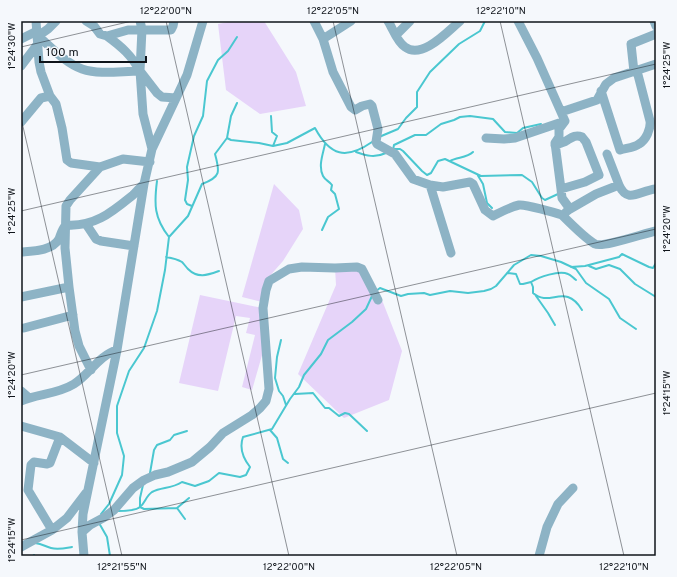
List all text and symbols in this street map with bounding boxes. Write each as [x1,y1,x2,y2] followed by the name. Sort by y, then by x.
[140,5,192,18] text: 12°22'00"N
[307,5,359,18] text: 12°22'05"N
[476,5,526,18] text: 12°22'10"N
[6,23,19,69] text: 1°24'30"W
[40,38,146,64] scale bar
[661,42,674,88] text: 1°24'25"W
[46,45,79,61] text: 100 m
[6,188,19,234] text: 1°24'25"W
[661,205,674,253] text: 1°24'20"W
[6,351,19,399] text: 1°24'20"W
[661,371,674,415] text: 1°24'15"W
[6,518,19,562] text: 1°24'15"W
[97,561,147,574] text: 12°21'55"N
[263,561,315,574] text: 12°22'00"N
[430,561,482,574] text: 12°22'05"N
[599,561,649,574] text: 12°22'10"N

